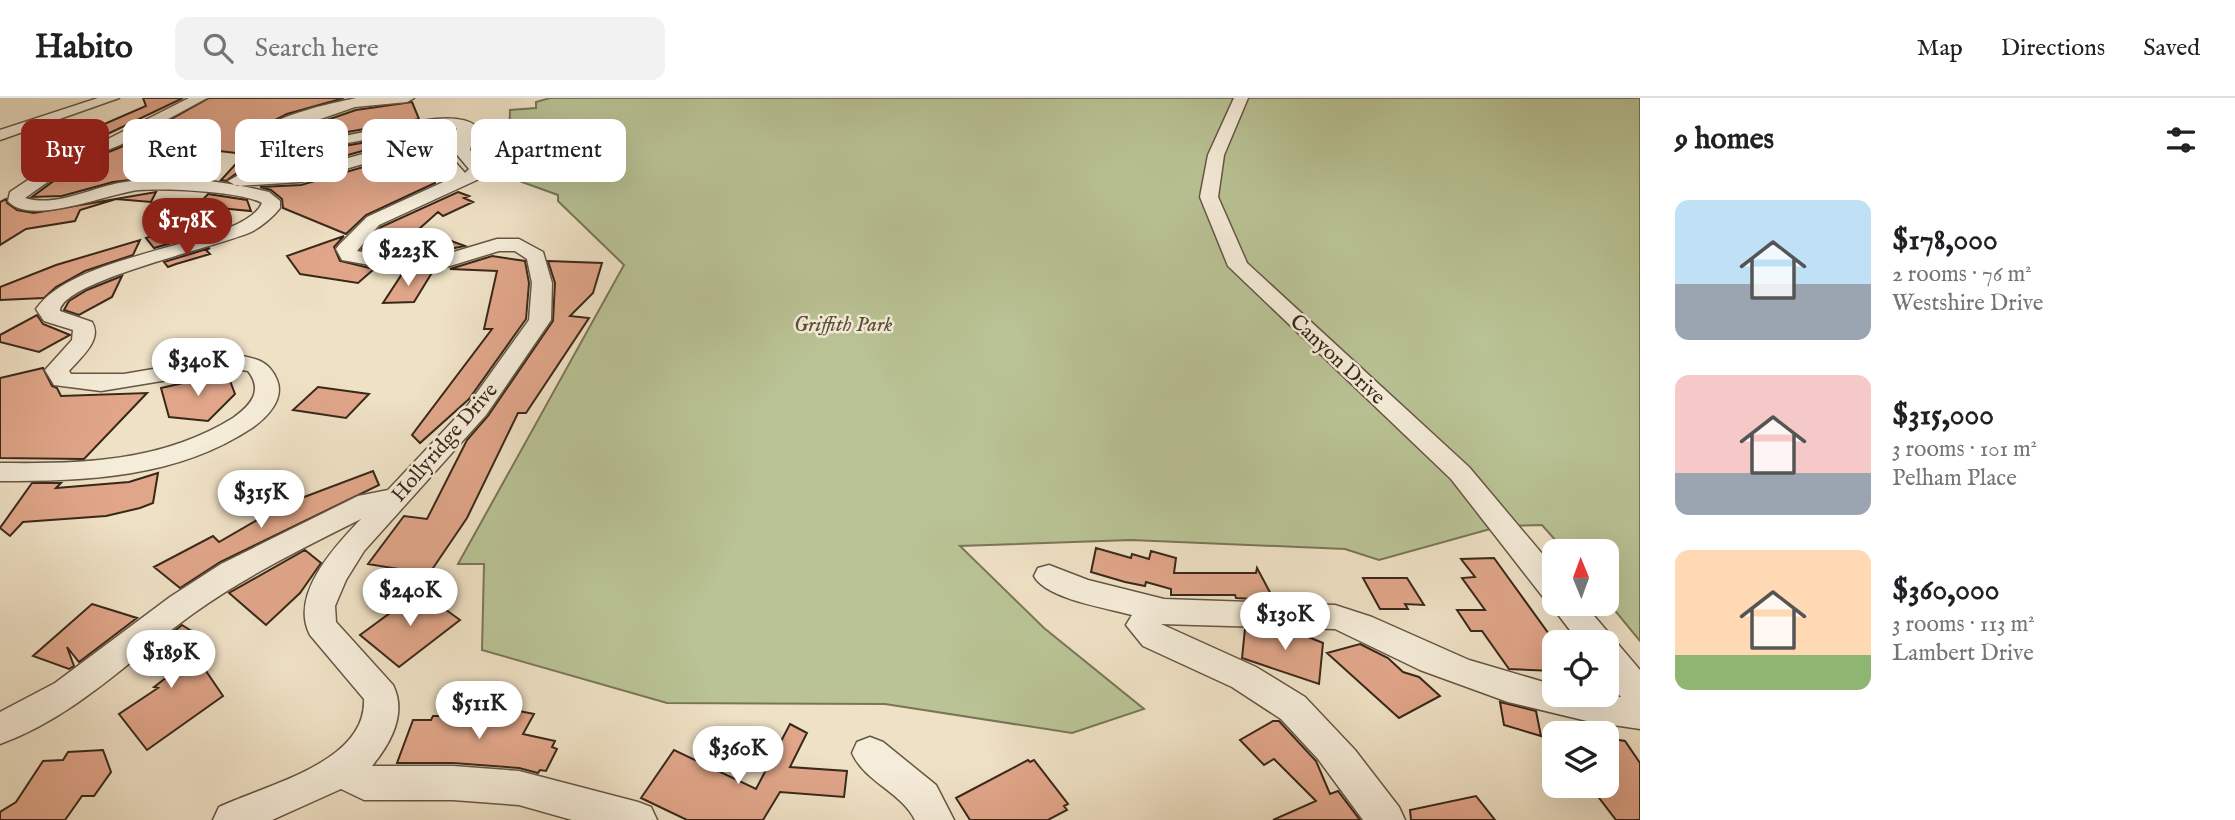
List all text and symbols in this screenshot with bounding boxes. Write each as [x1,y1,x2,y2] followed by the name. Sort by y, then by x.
[175,17,665,80] search box
[35,27,133,69] text: Habito
[199,29,237,67] icon: search
[255,32,379,65] text: Search here
[1917,33,1963,64] text: Map
[2001,33,2105,64] text: Directions
[2143,33,2200,64] text: Saved
[21,119,109,182] chip: Buy
[123,119,221,182] chip: Rent
[235,119,348,182] chip: Filters
[362,119,457,182] chip: New
[471,119,626,182] chip: Apartment
[1675,121,1774,159] text: 9 homes
[2162,121,2200,159] icon: filters
[138,198,236,258] pin: $178K
[158,206,216,235] text: $178K
[1892,222,1998,260] text: $178,000
[359,228,457,288] pin: $223K
[1731,228,1815,312] icon: home
[378,236,438,265] text: $223K
[1892,260,2032,289] text: 2 rooms · 76 m²
[1892,289,2043,318] text: Westshire Drive
[1284,309,1391,411] street label: Canyon Drive
[794,312,893,339] park label: Griffith Park
[149,338,247,398] pin: $340K
[168,346,228,375] text: $340K
[386,377,505,508] street label: Hollyridge Drive
[1892,397,1994,435] text: $315,000
[1731,403,1815,487] icon: home
[1892,435,2037,464] text: 3 rooms · 101 m²
[1892,464,2017,493] text: Pelham Place
[212,470,310,530] pin: $315K
[234,478,288,507] text: $315K
[1542,539,1619,616] north arrow
[1542,539,1619,798] map controls
[361,568,459,628] pin: $240K
[1892,572,1999,610] text: $360,000
[379,576,441,605] text: $240K
[1731,578,1815,662] icon: home
[1236,592,1334,652] pin: $130K
[1256,600,1314,629] text: $130K
[1892,610,2035,639] text: 3 rooms · 113 m²
[122,630,220,690] pin: $189K
[1542,630,1619,707] button: locate
[143,638,200,667] text: $189K
[1892,639,2034,668] text: Lambert Drive
[430,682,528,741] pin: $511K
[452,689,506,718] text: $511K
[1542,721,1619,798] button: layers
[689,726,787,786] pin: $360K
[709,734,767,763] text: $360K

